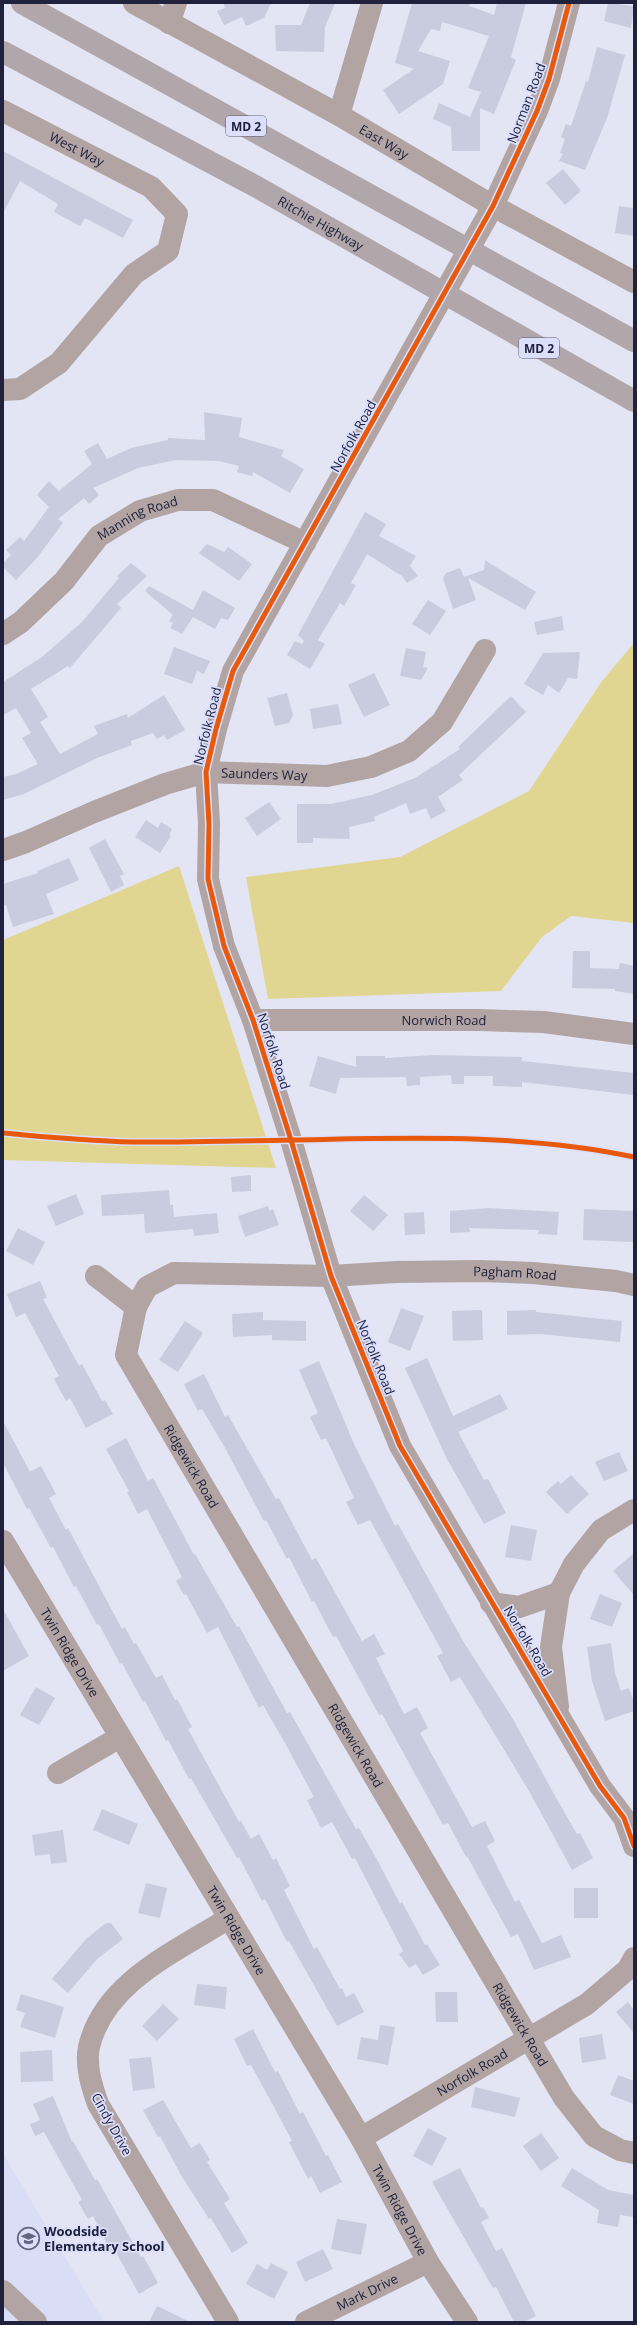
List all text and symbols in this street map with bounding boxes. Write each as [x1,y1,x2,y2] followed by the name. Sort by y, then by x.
[502,60,550,146] street label: Norman Road
[226,116,266,136] road number: MD 2
[356,120,413,164] street label: East Way
[46,127,108,171] street label: West Way
[275,192,367,255] street label: Ritchie Highway
[519,338,559,358] road number: MD 2
[326,397,380,475] street label: Norfolk Road
[94,492,180,544] street label: Manning Road
[189,685,225,767] street label: Norfolk Road
[221,764,308,784] street label: Saunders Way
[253,1010,295,1092] street label: Norfolk Road
[402,1011,487,1029] street label: Norwich Road
[473,1262,558,1284] street label: Pagham Road
[353,1317,399,1397] street label: Norfolk Road
[160,1421,223,1511] street label: Ridgewick Road
[500,1602,556,1680] street label: Norfolk Road
[36,1605,104,1700] street label: Twin Ridge Drive
[324,1700,388,1791] street label: Ridgewick Road
[203,1882,270,1978] street label: Twin Ridge Drive
[489,1979,552,2070] street label: Ridgewick Road
[433,2044,511,2100] street label: Norfolk Road
[87,2089,137,2159] street label: Cindy Drive
[368,2161,432,2259] street label: Twin Ridge Drive
[44,2222,165,2255] place label: Woodside Elementary School
[15,2225,41,2251] school or university icon: Woodside Elementary School
[333,2269,401,2315] street label: Mark Drive

